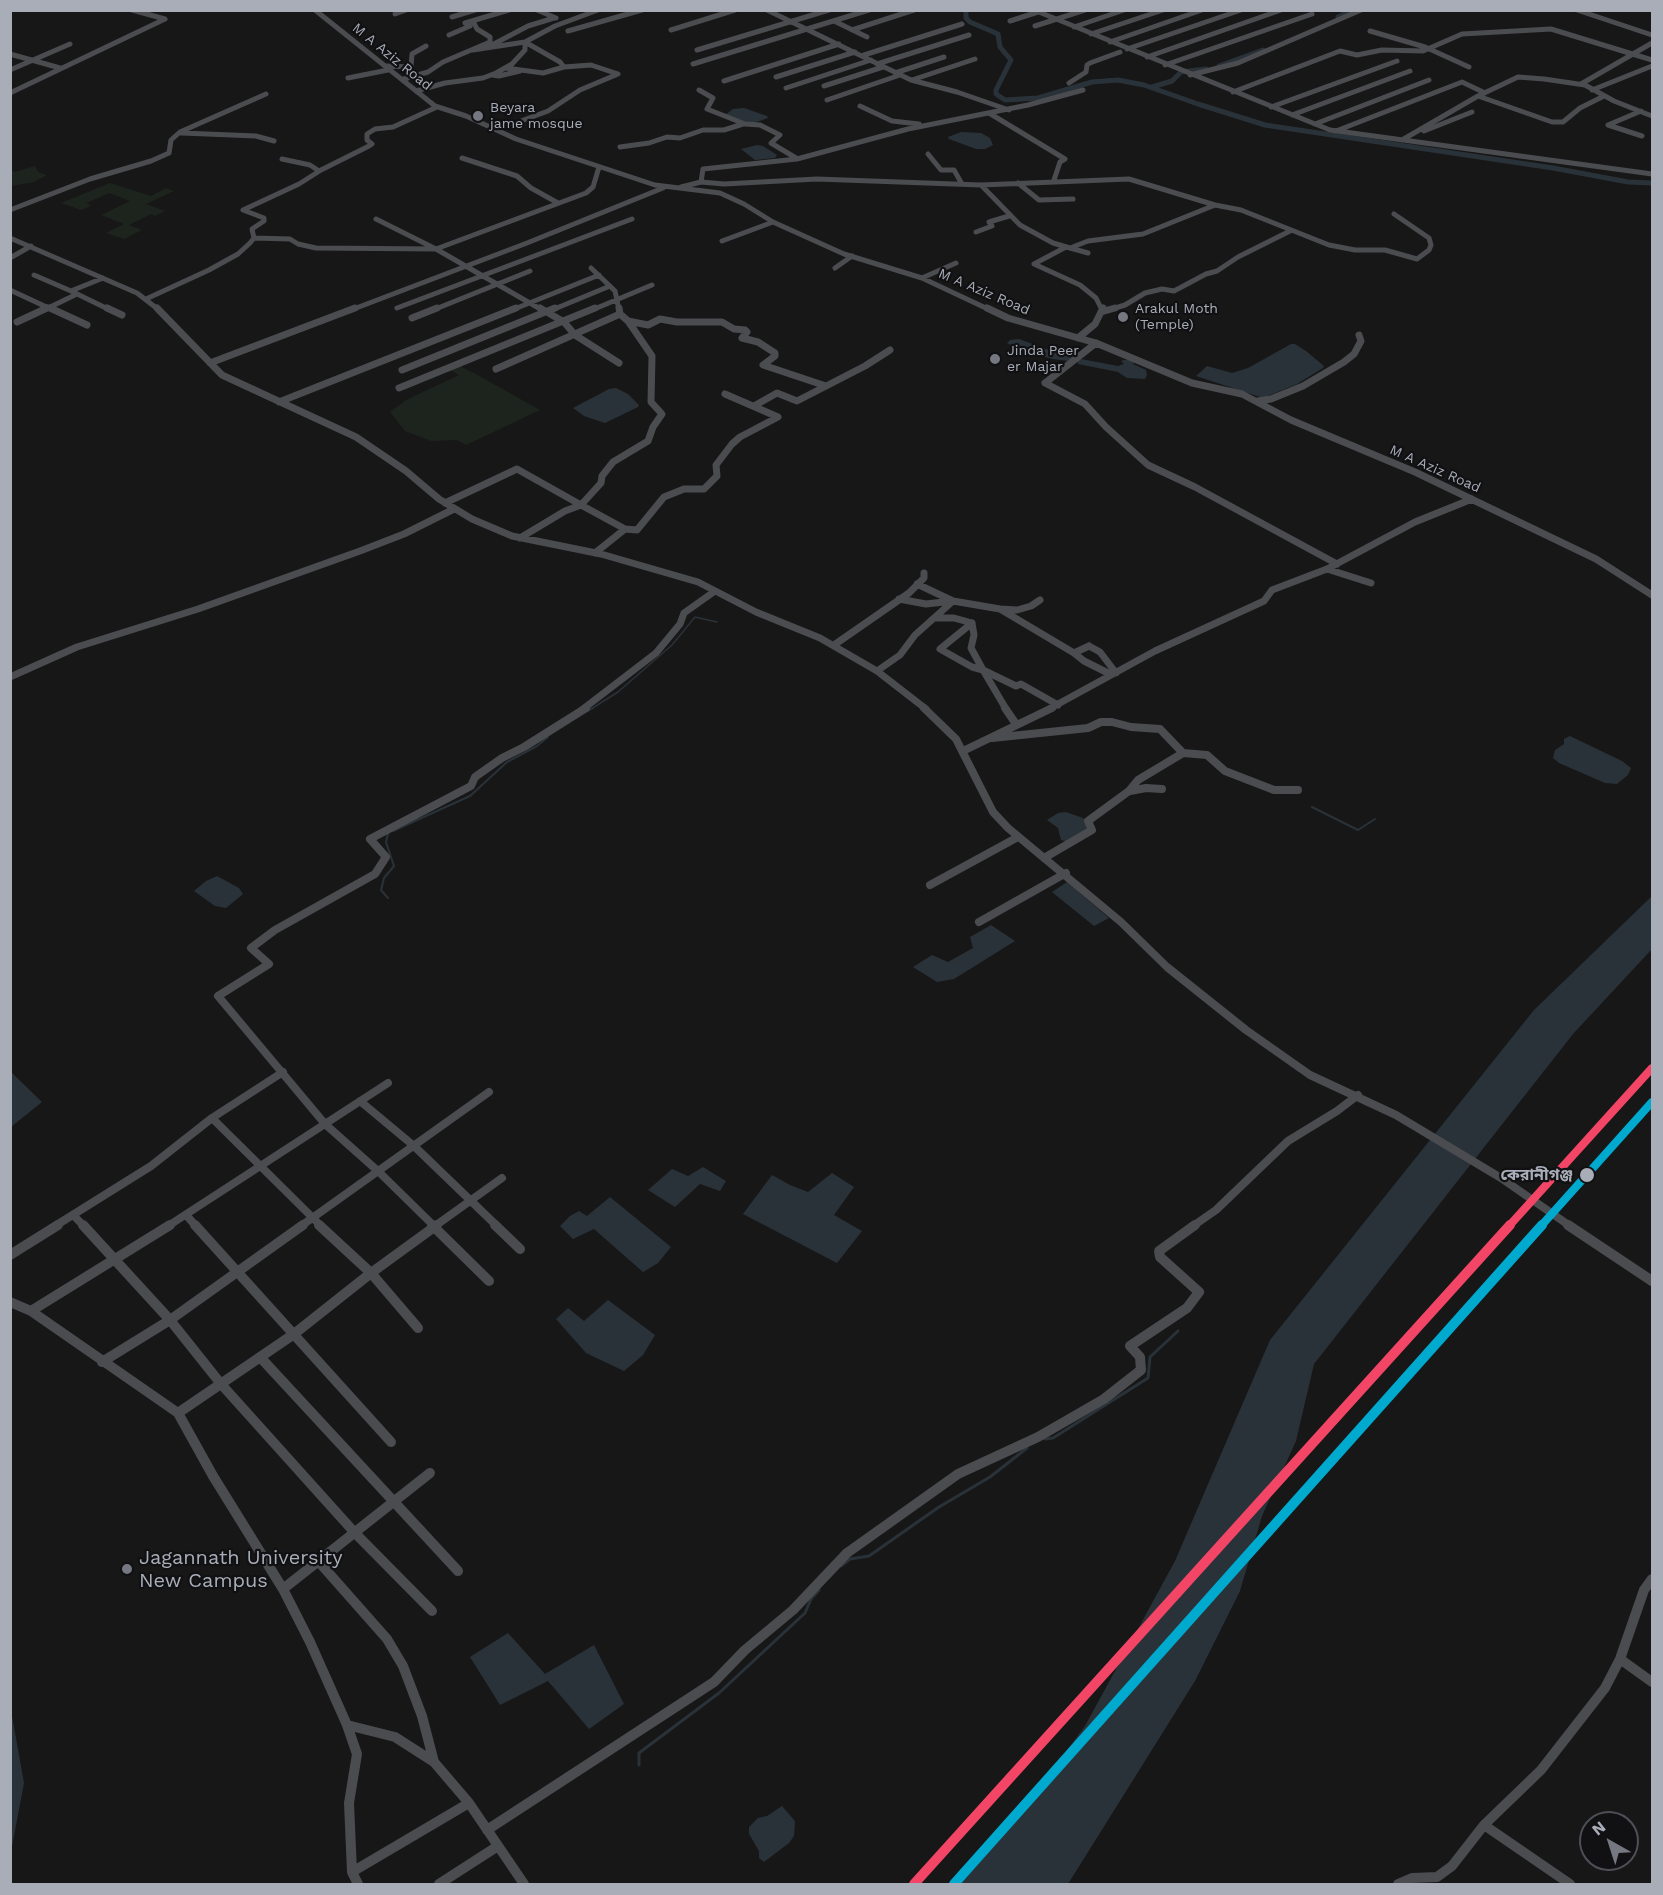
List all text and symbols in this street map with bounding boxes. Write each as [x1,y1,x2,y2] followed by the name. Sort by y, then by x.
[349,20,435,94] street label: M A Aziz Road
[490,100,582,132] place label: Beyara jame mosque
[471,109,485,123] marker: Beyara jame mosque
[936,265,1032,319] street label: M A Aziz Road
[1135,301,1218,334] place label: Arakul Moth (Temple)
[1116,310,1130,324] marker: Arakul Moth (Temple)
[1007,343,1079,376] place label: Jinda Peer er Majar
[988,352,1002,366] marker: Jinda Peer er Majar
[1387,441,1483,497] street label: M A Aziz Road
[1500,1165,1573,1185] place label: কেরানীগঞ্জ
[1578,1166,1596,1184] marker: কেরানীগঞ্জ
[139,1546,342,1593] place label: Jagannath University New Campus
[120,1562,134,1576] marker: Jagannath University New Campus
[1579,1811,1639,1871] north arrow
[1588,1817,1609,1839] text: N

